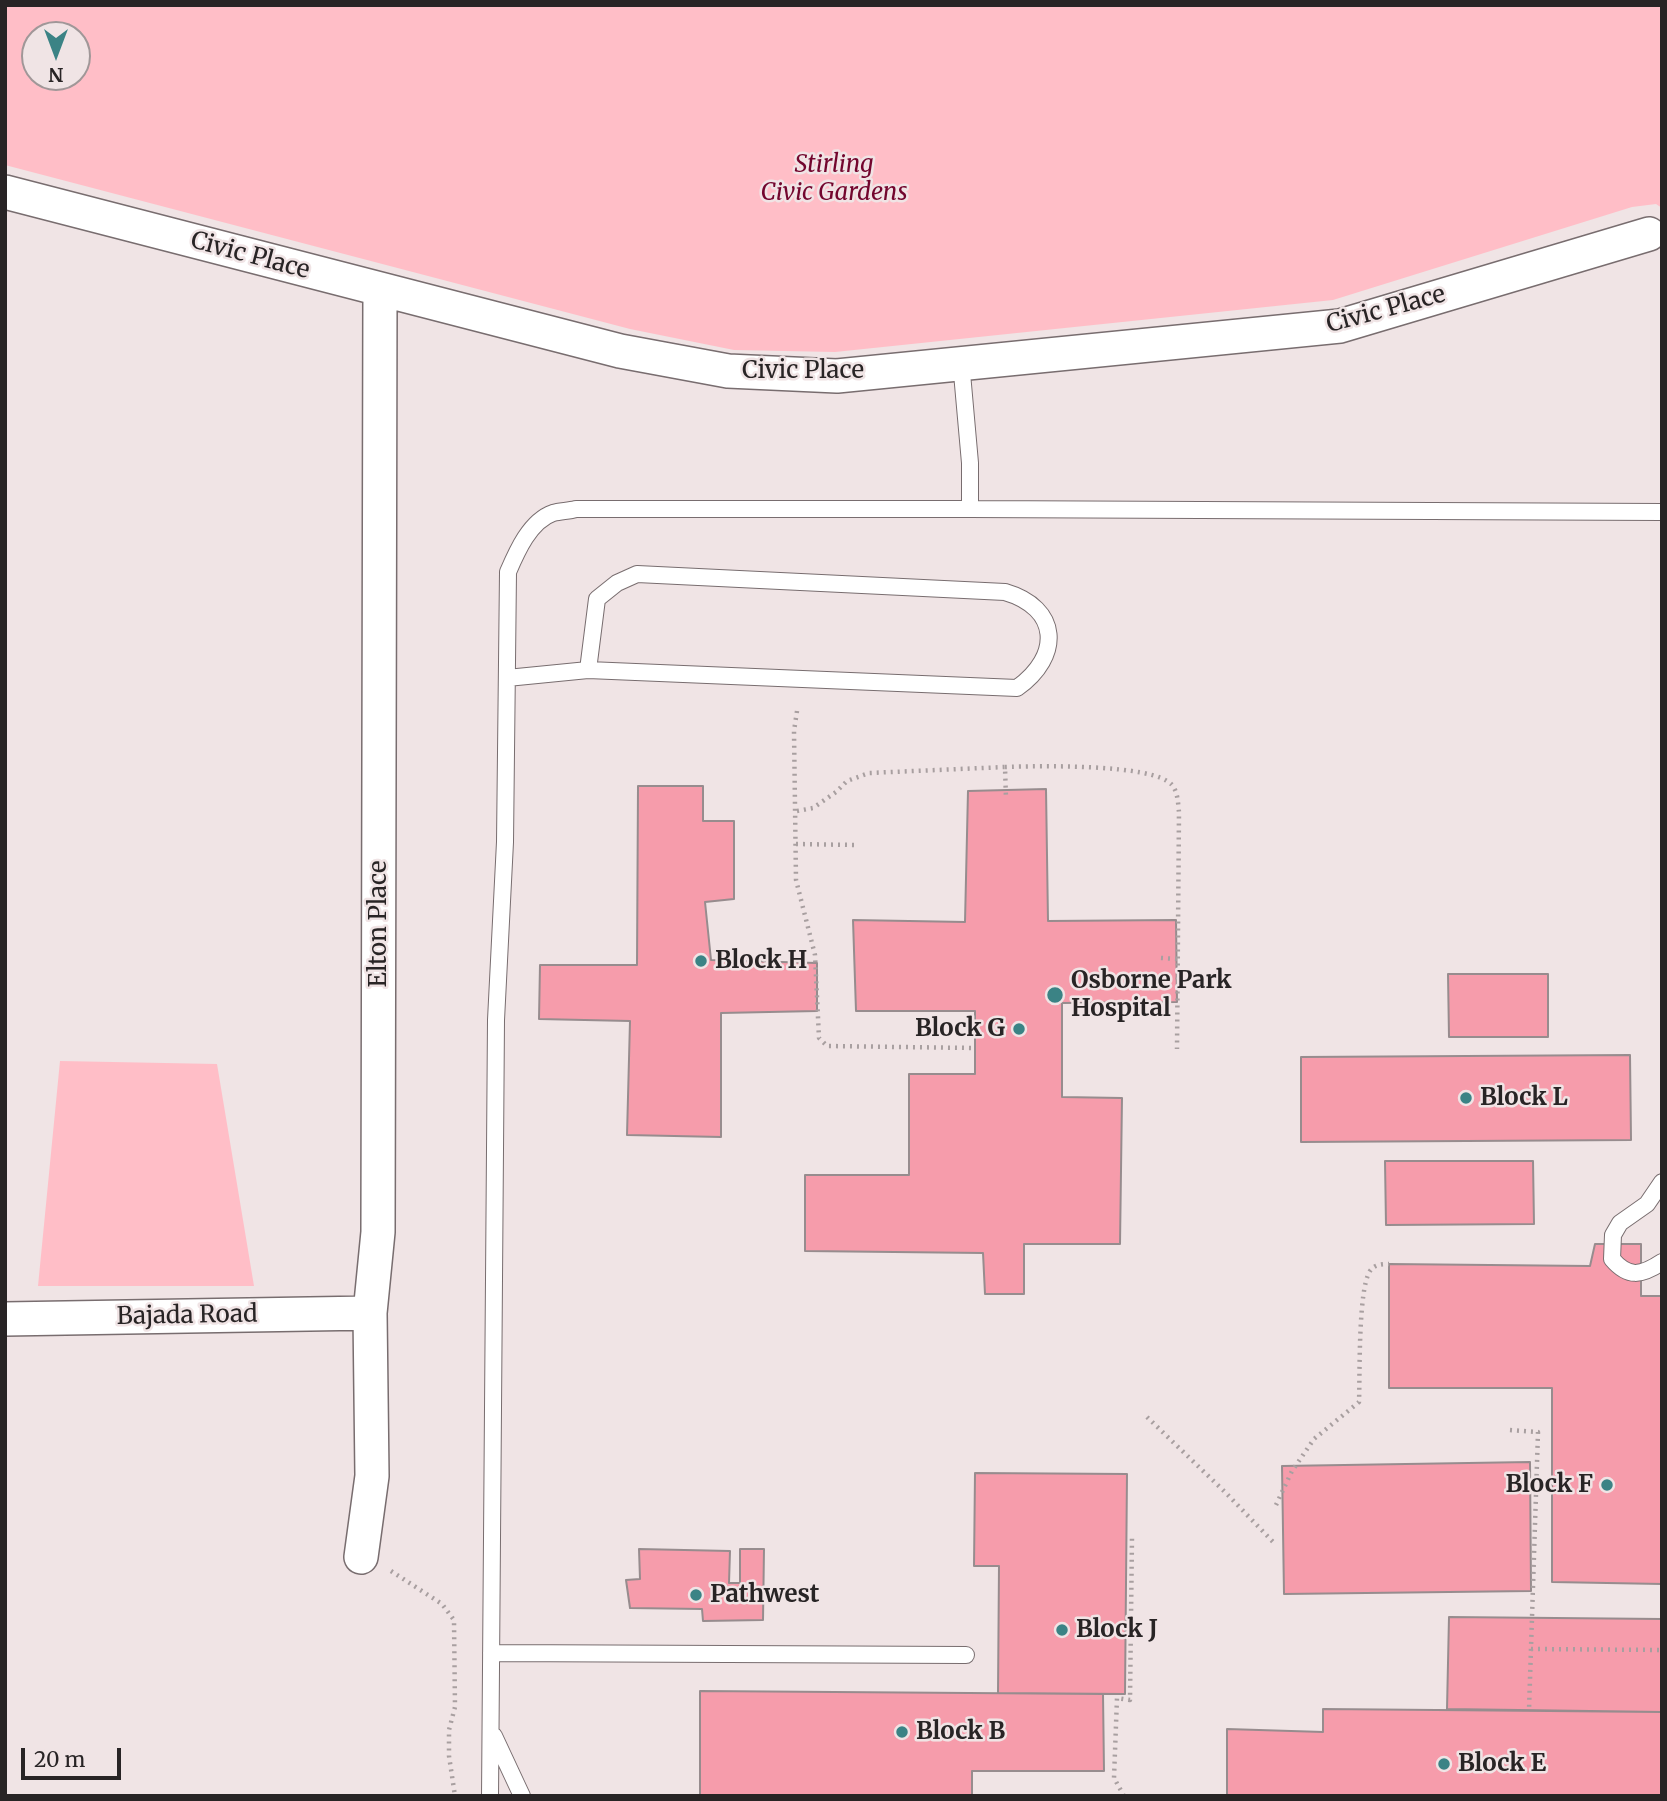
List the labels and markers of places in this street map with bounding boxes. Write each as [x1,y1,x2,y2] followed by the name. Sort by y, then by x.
[715,947,807,975] place label: Block H
[693,953,709,969] marker: Block H
[1071,967,1232,1023] place label: Osborne Park Hospital
[1045,985,1065,1005] marker: Osborne Park Hospital
[915,1015,1005,1043] place label: Block G
[1011,1021,1027,1037] marker: Block G
[1480,1084,1568,1112] place label: Block L
[1458,1090,1474,1106] marker: Block L
[1505,1471,1593,1499] place label: Block F
[1599,1477,1615,1493] marker: Block F
[710,1581,820,1609] place label: Pathwest
[688,1587,704,1603] marker: Pathwest
[1076,1616,1158,1644] place label: Block J
[1054,1622,1070,1638] marker: Block J
[916,1718,1005,1746] place label: Block B
[894,1724,910,1740] marker: Block B
[1458,1750,1546,1778] place label: Block E
[1436,1756,1452,1772] marker: Block E

